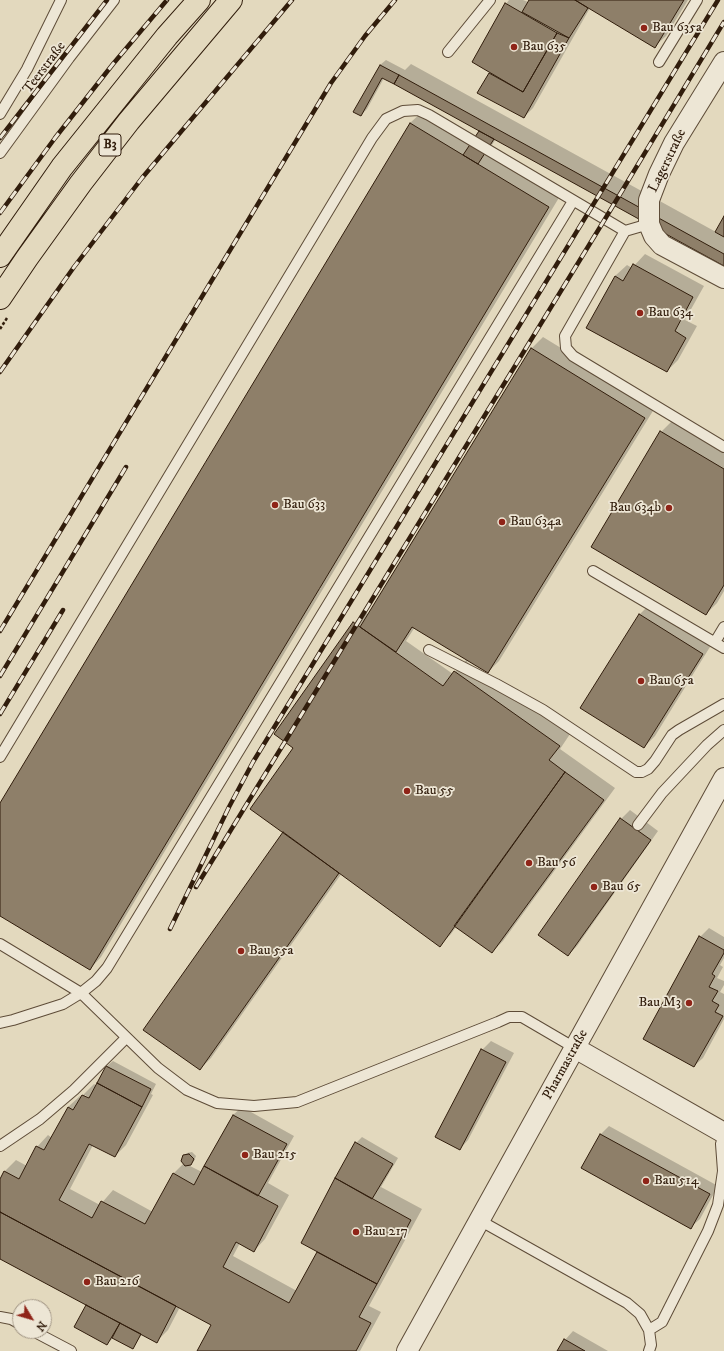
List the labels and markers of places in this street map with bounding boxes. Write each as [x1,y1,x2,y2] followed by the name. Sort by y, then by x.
[652,20,702,36] place label: Bau 635a
[639,23,649,33] marker: Bau 635a
[522,39,566,55] place label: Bau 635
[509,42,519,52] marker: Bau 635
[648,305,693,321] place label: Bau 634
[635,308,645,318] marker: Bau 634
[283,497,325,513] place label: Bau 633
[270,500,280,510] marker: Bau 633
[609,500,661,516] place label: Bau 634b
[664,503,674,513] marker: Bau 634b
[510,514,561,530] place label: Bau 634a
[497,517,507,527] marker: Bau 634a
[649,673,694,689] place label: Bau 65a
[636,676,646,686] marker: Bau 65a
[415,783,453,799] place label: Bau 55
[402,786,412,796] marker: Bau 55
[537,855,576,871] place label: Bau 56
[524,858,534,868] marker: Bau 56
[602,879,641,895] place label: Bau 65
[589,882,599,892] marker: Bau 65
[249,943,293,959] place label: Bau 55a
[236,946,246,956] marker: Bau 55a
[638,995,681,1011] place label: Bau M3
[684,998,694,1008] marker: Bau M3
[253,1147,296,1163] place label: Bau 215
[240,1150,250,1160] marker: Bau 215
[654,1173,699,1189] place label: Bau 514
[641,1176,651,1186] marker: Bau 514
[364,1224,408,1240] place label: Bau 217
[351,1227,361,1237] marker: Bau 217
[95,1274,139,1290] place label: Bau 216
[82,1277,92,1287] marker: Bau 216

